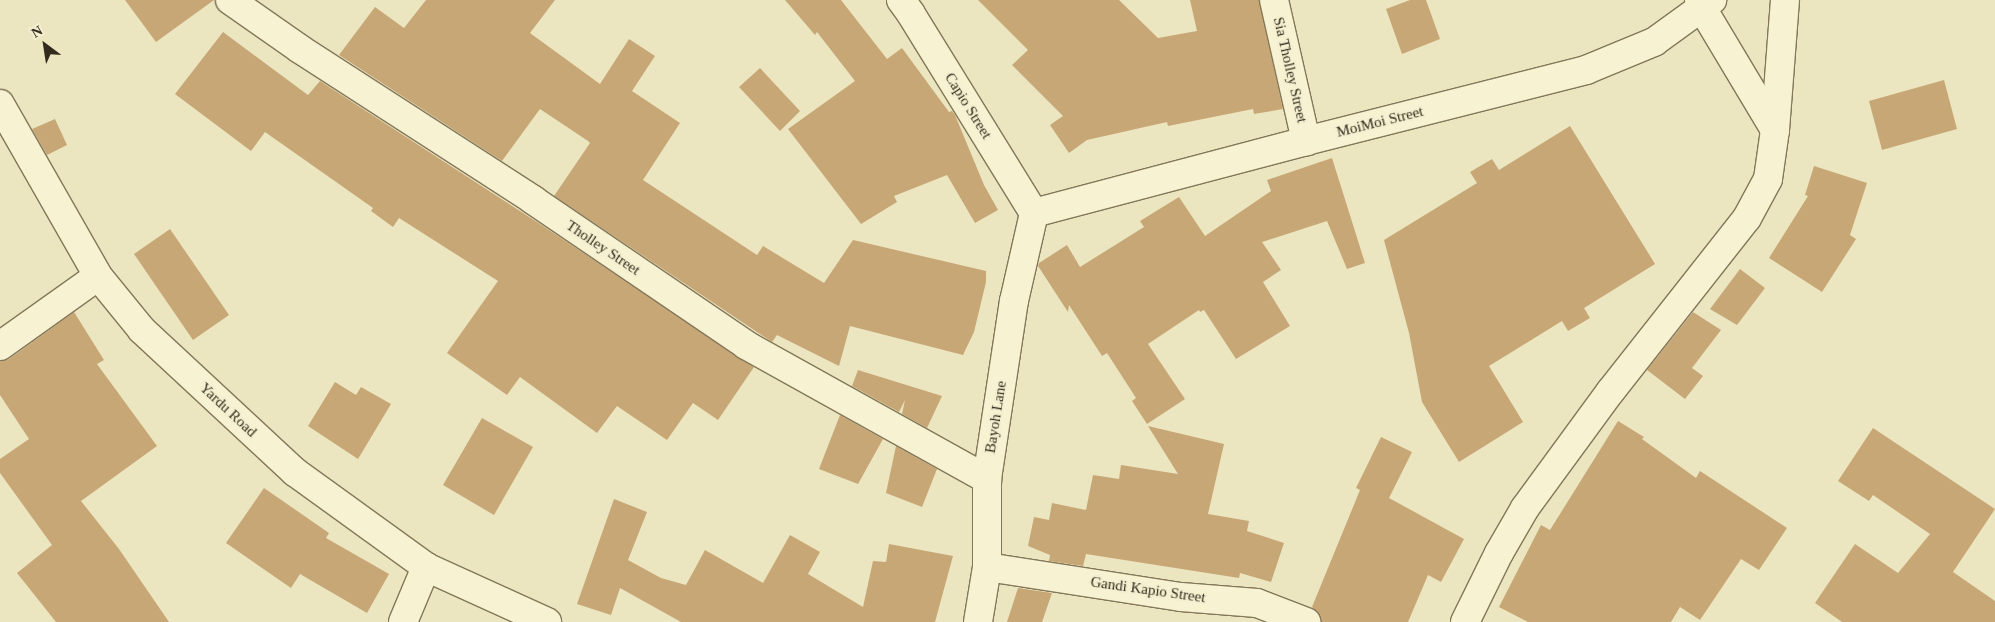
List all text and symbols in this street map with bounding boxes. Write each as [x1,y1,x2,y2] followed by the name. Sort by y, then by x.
[1269,15,1311,125] street label: Sia Tholley Street
[20,20,70,70] north arrow
[29,23,45,41] text: N
[941,70,995,142] street label: Capio Street
[1335,103,1425,141] street label: MoiMoi Street
[563,217,643,279] street label: Tholley Street
[196,379,260,441] street label: Yardu Road
[981,380,1011,454] street label: Bayoh Lane
[1089,573,1207,607] street label: Gandi Kapio Street

